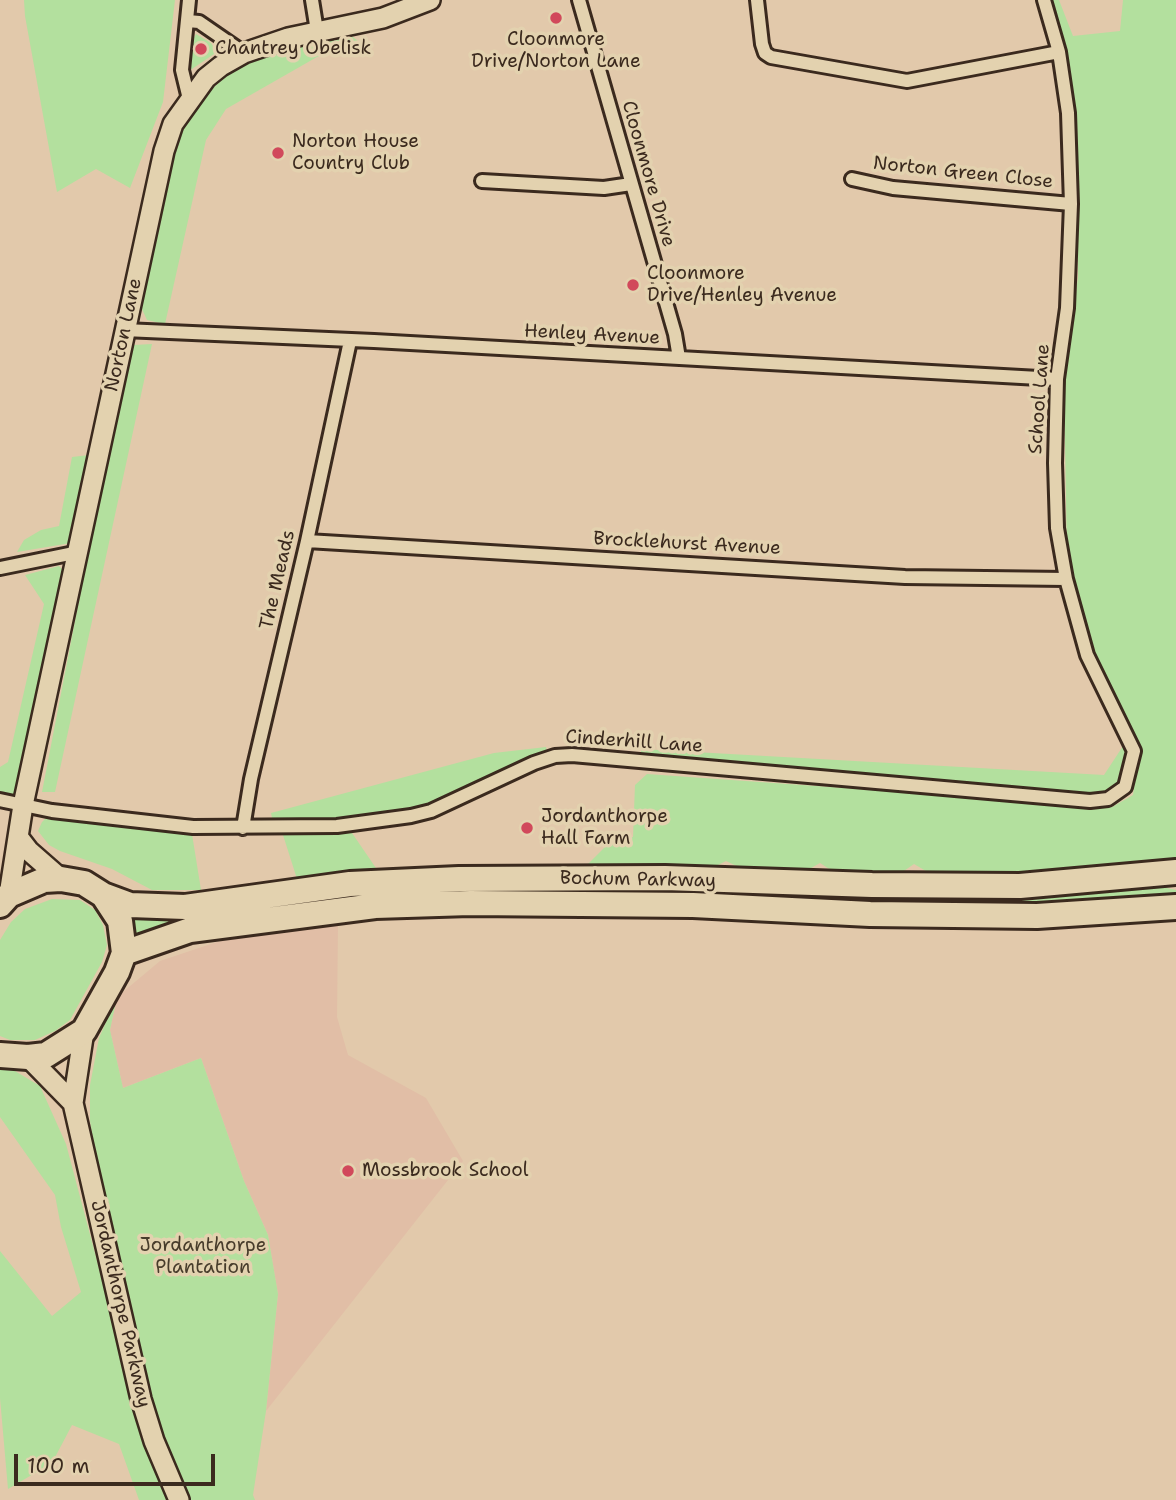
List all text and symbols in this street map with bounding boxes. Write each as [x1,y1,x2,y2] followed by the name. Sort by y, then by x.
[548,10,564,26] marker: Cloonmore Drive/Norton Lane
[471,29,641,73] place label: Cloonmore Drive/Norton Lane
[215,38,371,60] place label: Chantrey Obelisk
[193,41,209,57] marker: Chantrey Obelisk
[616,98,680,250] street label: Cloonmore Drive
[292,131,419,175] place label: Norton House Country Club
[270,145,286,161] marker: Norton House Country Club
[872,152,1054,194] street label: Norton Green Close
[647,263,837,307] place label: Cloonmore Drive/Henley Avenue
[101,276,147,394] street label: Norton Lane
[625,277,641,293] marker: Cloonmore Drive/Henley Avenue
[523,320,661,350] street label: Henley Avenue
[1025,343,1055,455] street label: School Lane
[255,528,301,632] street label: The Meads
[593,528,781,560] street label: Brocklehurst Avenue
[564,726,704,758] street label: Cinderhill Lane
[541,806,668,850] place label: Jordanthorpe Hall Farm
[519,820,535,836] marker: Jordanthorpe Hall Farm
[560,867,716,893] street label: Bochum Parkway
[362,1160,528,1182] place label: Mossbrook School
[340,1163,356,1179] marker: Mossbrook School
[85,1198,155,1410] street label: Jordanthorpe Parkway
[140,1235,266,1279] park label: Jordanthorpe Plantation
[18,1440,219,1484] scale bar
[27,1452,90,1480] text: 100 m

